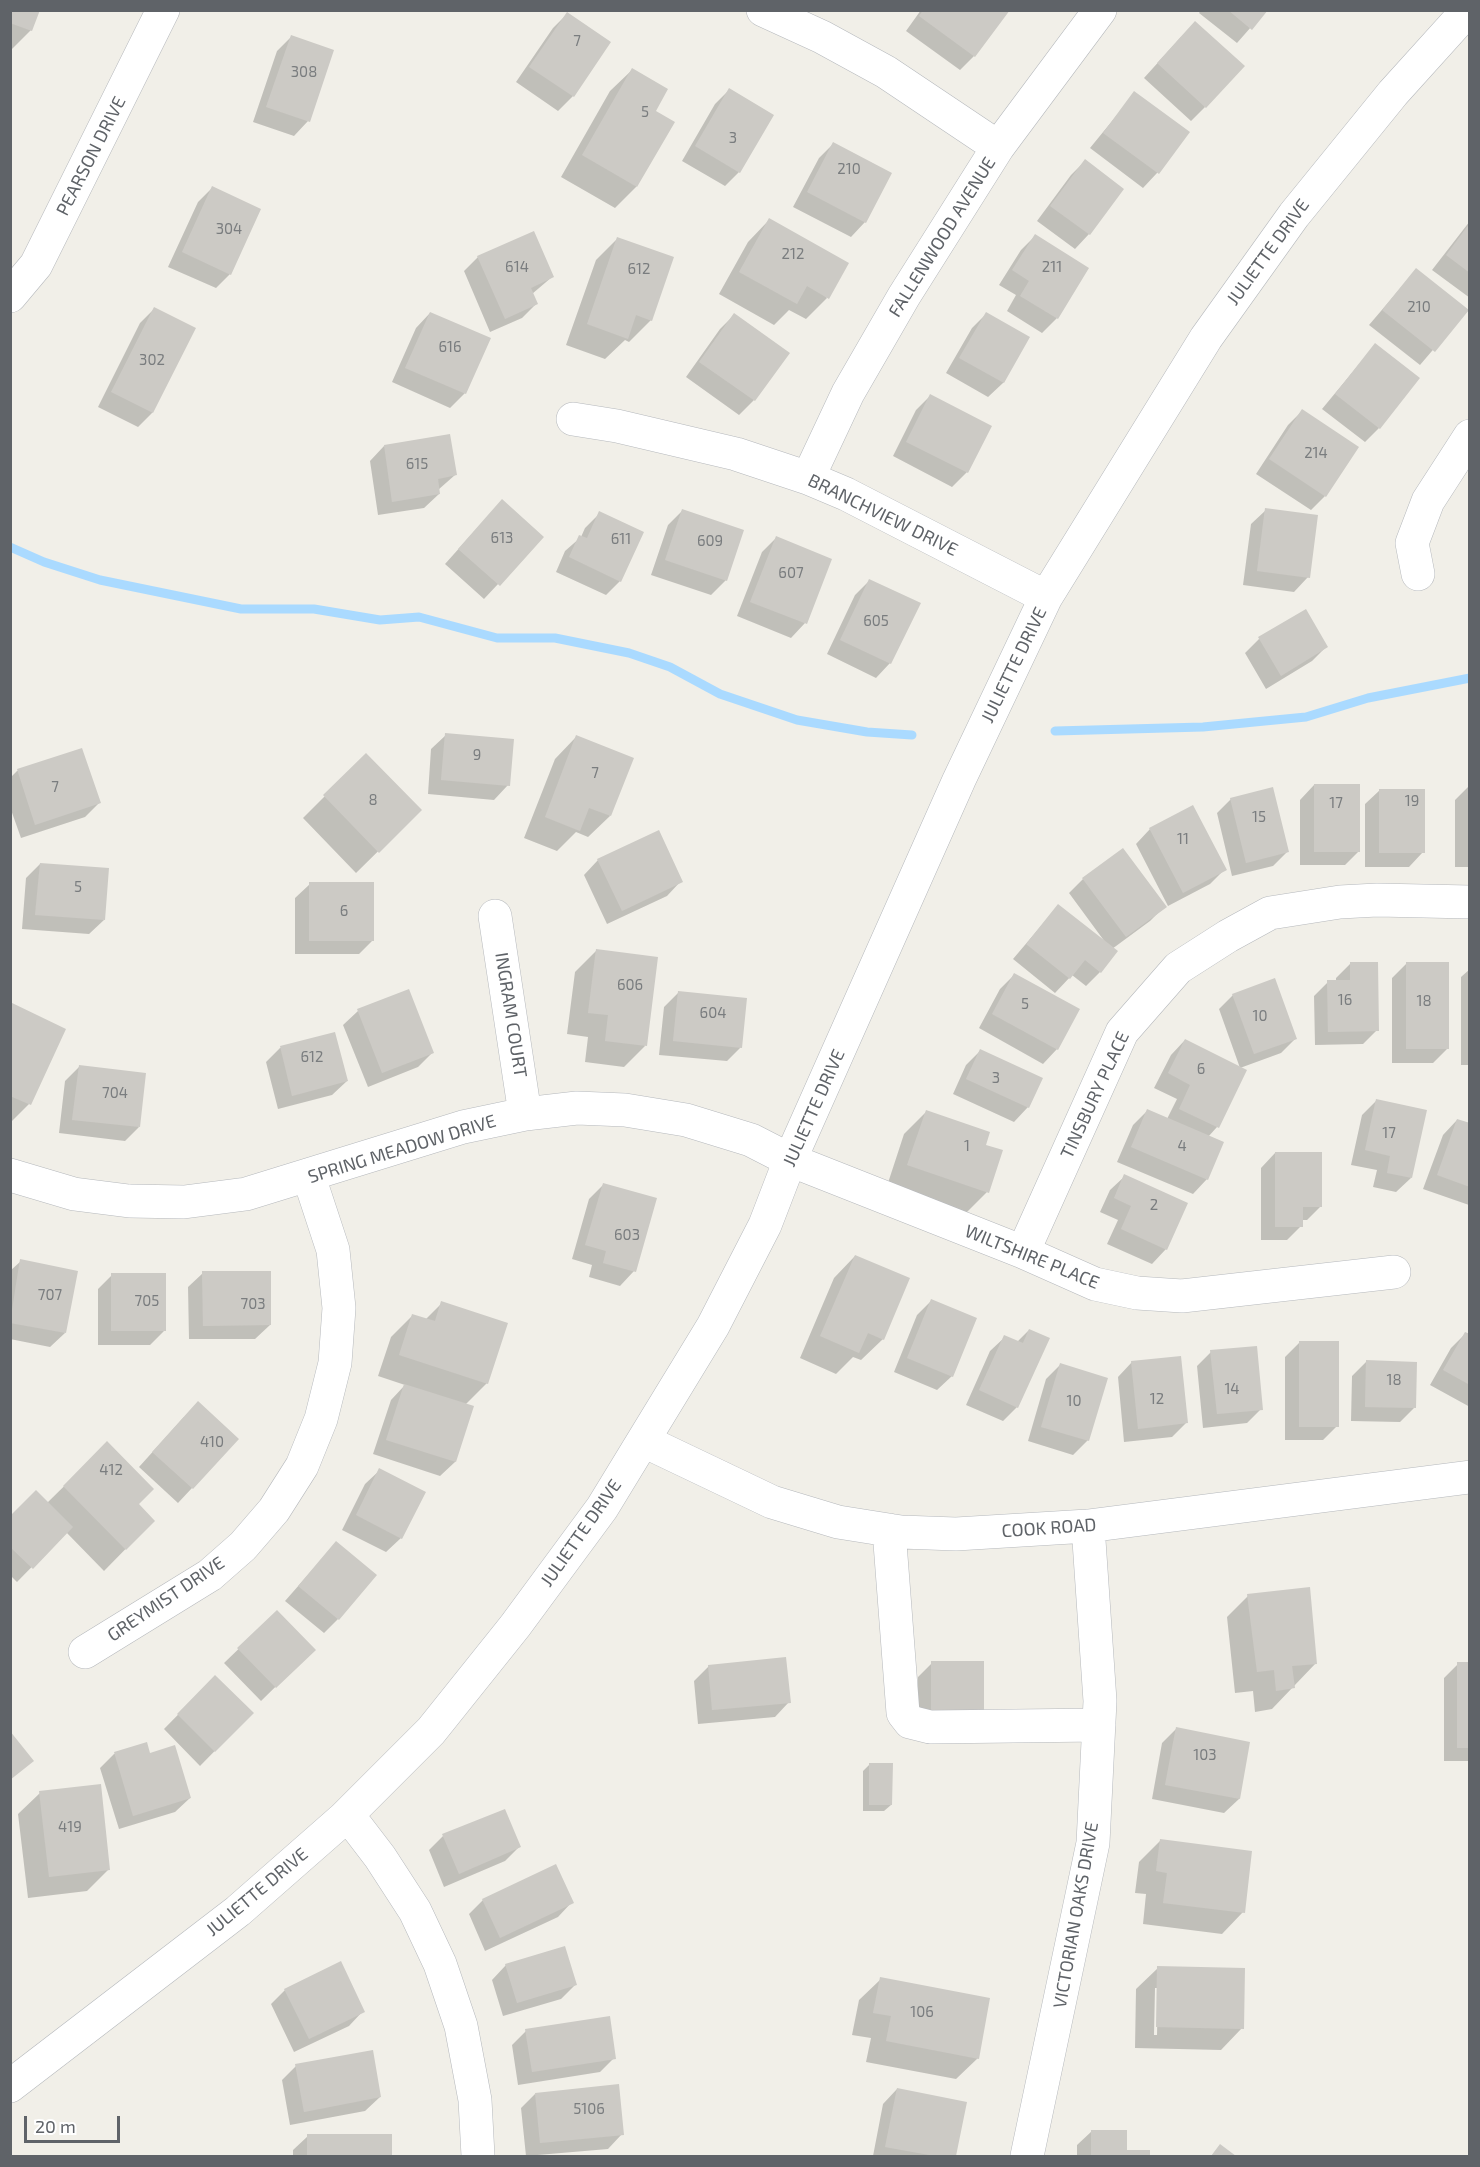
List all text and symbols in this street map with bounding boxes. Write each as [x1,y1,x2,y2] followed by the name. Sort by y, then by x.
[573,32,581,50] house number: 7
[291,63,317,81] house number: 308
[52,93,130,219] street label: PEARSON DRIVE
[641,103,649,121] house number: 5
[729,129,737,147] house number: 3
[884,153,1000,321] street label: FALLENWOOD AVENUE
[837,160,861,178] house number: 210
[1222,195,1314,309] street label: JULIETTE DRIVE
[216,220,242,238] house number: 304
[782,245,804,263] house number: 212
[505,258,529,276] house number: 614
[1042,258,1062,276] house number: 211
[628,260,650,278] house number: 612
[1407,298,1431,316] house number: 210
[438,338,462,356] house number: 616
[139,351,165,369] house number: 302
[1304,444,1328,462] house number: 214
[406,455,428,473] house number: 615
[805,469,961,561] street label: BRANCHVIEW DRIVE
[491,529,513,547] house number: 613
[611,530,631,548] house number: 611
[697,532,723,550] house number: 609
[778,564,804,582] house number: 607
[977,604,1051,726] street label: JULIETTE DRIVE
[863,612,889,630] house number: 605
[473,746,481,764] house number: 9
[591,764,599,782] house number: 7
[51,778,59,796] house number: 7
[368,791,378,809] house number: 8
[1405,792,1419,810] house number: 19
[1329,794,1343,812] house number: 17
[1252,808,1266,826] house number: 15
[1177,830,1189,848] house number: 11
[74,878,82,896] house number: 5
[340,902,348,920] house number: 6
[490,951,532,1079] street label: INGRAM COURT
[617,976,643,994] house number: 606
[1338,991,1352,1009] house number: 16
[1416,992,1432,1010] house number: 18
[1021,995,1029,1013] house number: 5
[700,1004,726,1022] house number: 604
[1252,1007,1268,1025] house number: 10
[1056,1028,1134,1162] street label: TINSBURY PLACE
[779,1046,849,1170] street label: JULIETTE DRIVE
[301,1048,323,1066] house number: 612
[1197,1060,1205,1078] house number: 6
[992,1069,1000,1087] house number: 3
[102,1084,128,1102] house number: 704
[305,1110,499,1188] street label: SPRING MEADOW DRIVE
[1382,1124,1396,1142] house number: 17
[964,1137,970,1155] house number: 1
[1177,1137,1187,1155] house number: 4
[1150,1196,1158,1214] house number: 2
[962,1220,1102,1294] street label: WILTSHIRE PLACE
[614,1226,640,1244] house number: 603
[38,1286,62,1304] house number: 707
[135,1292,159,1310] house number: 705
[240,1295,266,1313] house number: 703
[1386,1371,1402,1389] house number: 18
[1224,1380,1240,1398] house number: 14
[1150,1390,1164,1408] house number: 12
[1066,1392,1082,1410] house number: 10
[200,1433,224,1451] house number: 410
[99,1461,123,1479] house number: 412
[536,1475,626,1591] street label: JULIETTE DRIVE
[1001,1514,1097,1542] street label: COOK ROAD
[103,1552,229,1646] street label: GREYMIST DRIVE
[1193,1746,1217,1764] house number: 103
[58,1818,82,1836] house number: 419
[1049,1820,1103,2010] street label: VICTORIAN OAKS DRIVE
[202,1843,312,1941] street label: JULIETTE DRIVE
[910,2003,934,2021] house number: 106
[573,2100,605,2118] house number: 5106
[27,2104,123,2142] scale bar
[35,2115,76,2137] text: 20 m

